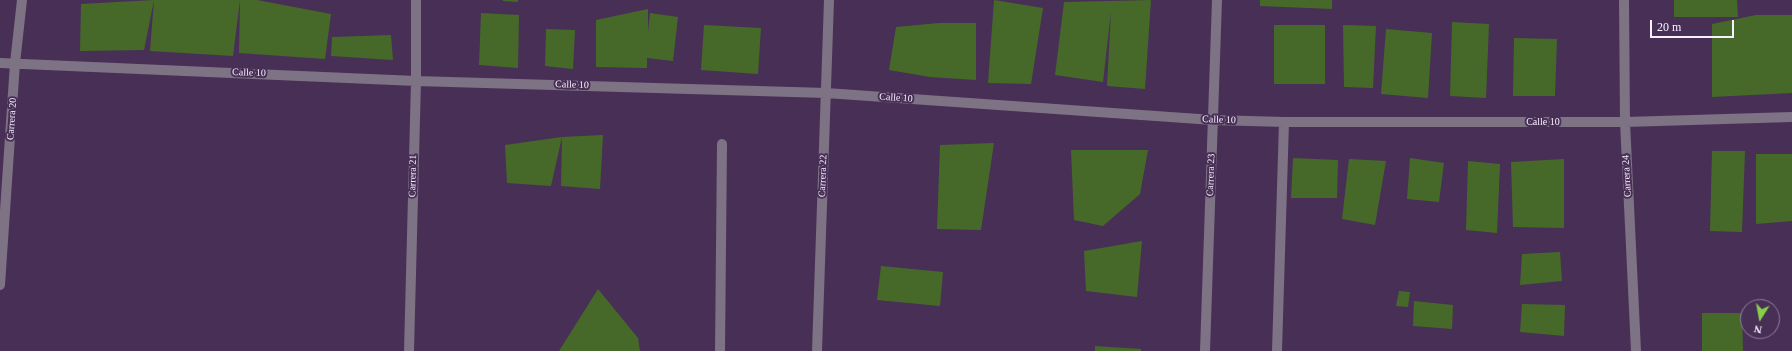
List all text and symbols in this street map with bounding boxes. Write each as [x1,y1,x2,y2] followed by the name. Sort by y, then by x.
[1652,12,1736,38] scale bar
[1657,20,1681,34] text: 20 m
[232,66,266,80] street label: Calle 10
[555,78,589,92] street label: Calle 10
[879,91,913,105] street label: Calle 10
[5,97,19,141] street label: Carrera 20
[1202,113,1236,127] street label: Calle 10
[1526,116,1560,128] street label: Calle 10
[1204,154,1218,196] street label: Carrera 23
[1620,154,1634,198] street label: Carrera 24
[407,155,419,197] street label: Carrera 21
[816,155,830,197] street label: Carrera 22
[1740,299,1780,339] north arrow
[1753,323,1763,336] text: N

